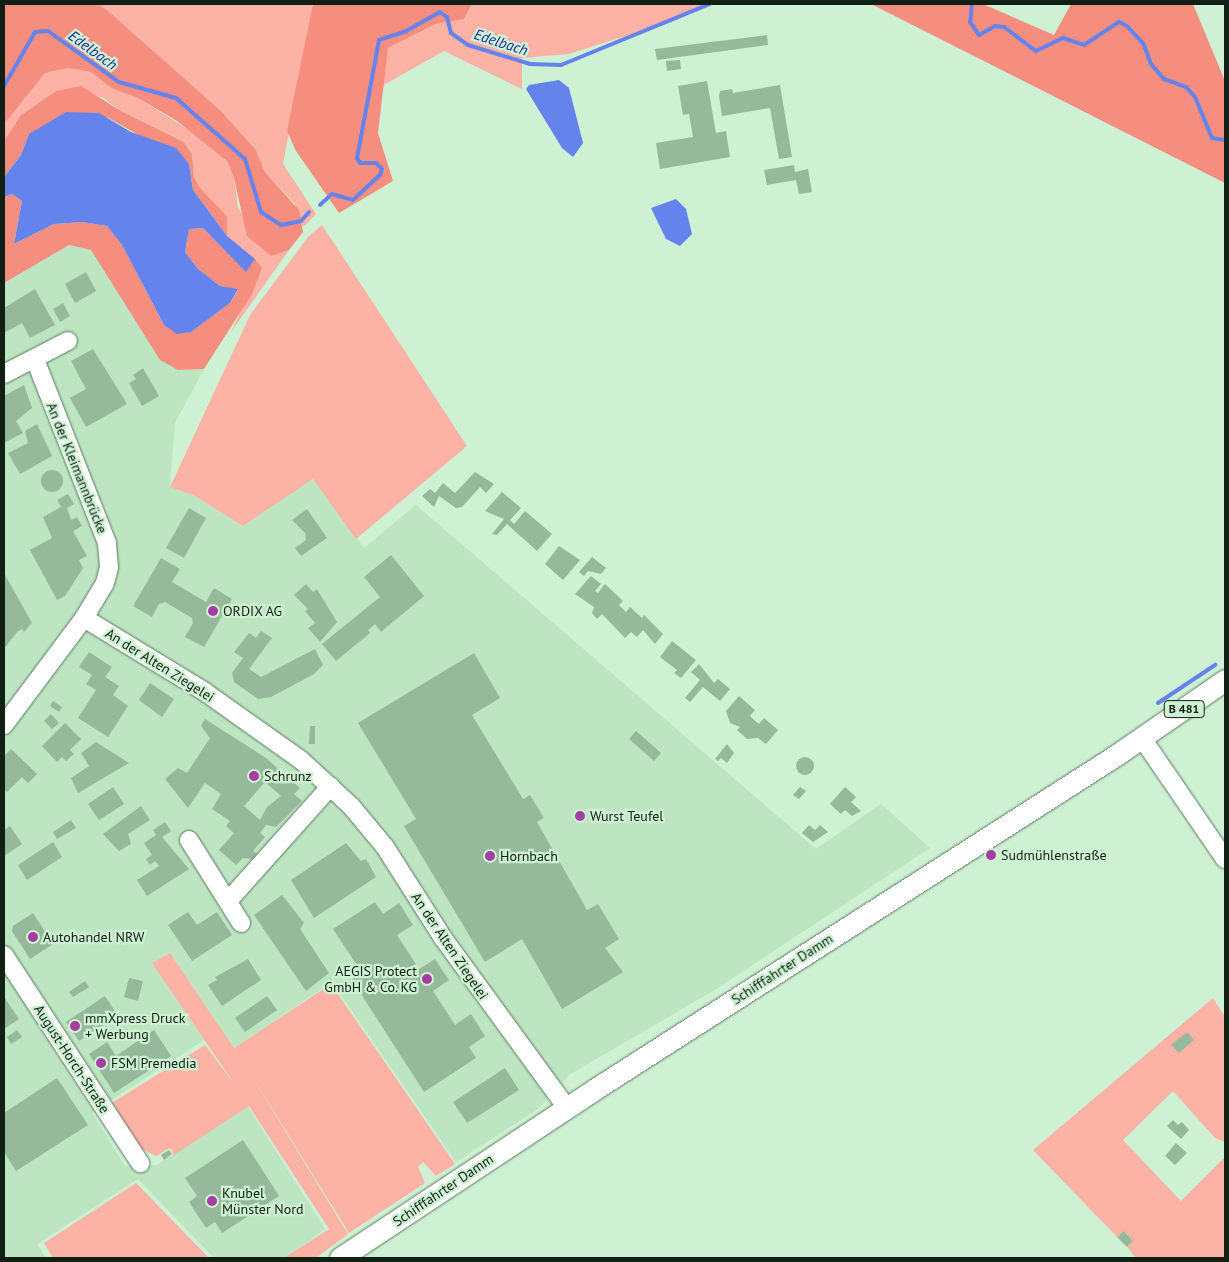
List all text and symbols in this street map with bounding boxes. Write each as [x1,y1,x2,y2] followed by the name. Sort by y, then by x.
[472,25,530,59] water label: Edelbach
[65,26,121,74] water label: Edelbach
[43,400,111,536] street label: An der Kleimannbrücke
[223,603,283,619] place label: ORDIX AG
[207,605,219,617] marker: ORDIX AG
[102,624,218,706] street label: An der Alten Ziegelei
[1163,700,1205,719] road number: B 481
[264,768,312,784] place label: Schrunz
[248,770,260,782] marker: Schrunz
[590,808,664,824] place label: Wurst Teufel
[574,810,586,822] marker: Wurst Teufel
[1001,847,1107,863] place label: Sudmühlenstraße
[500,848,558,864] place label: Hornbach
[985,849,997,861] marker: Sudmühlenstraße
[484,850,496,862] marker: Hornbach
[408,889,492,1003] street label: An der Alten Ziegelei
[43,929,144,945] place label: Autohandel NRW
[728,930,836,1008] street label: Schifffahrter Damm
[27,931,39,943] marker: Autohandel NRW
[323,963,417,996] place label: AEGIS Protect GmbH & Co. KG
[421,973,433,985] marker: AEGIS Protect GmbH & Co. KG
[31,1002,113,1116] street label: August-Horch-Straße
[85,1010,185,1042] place label: mmXpress Druck + Werbung
[69,1020,81,1032] marker: mmXpress Druck + Werbung
[111,1055,196,1071] place label: FSM Premedia
[95,1057,107,1069] marker: FSM Premedia
[390,1150,496,1230] street label: Schifffahrter Damm
[222,1185,304,1218] place label: Knubel Münster Nord
[206,1195,218,1207] marker: Knubel Münster Nord

